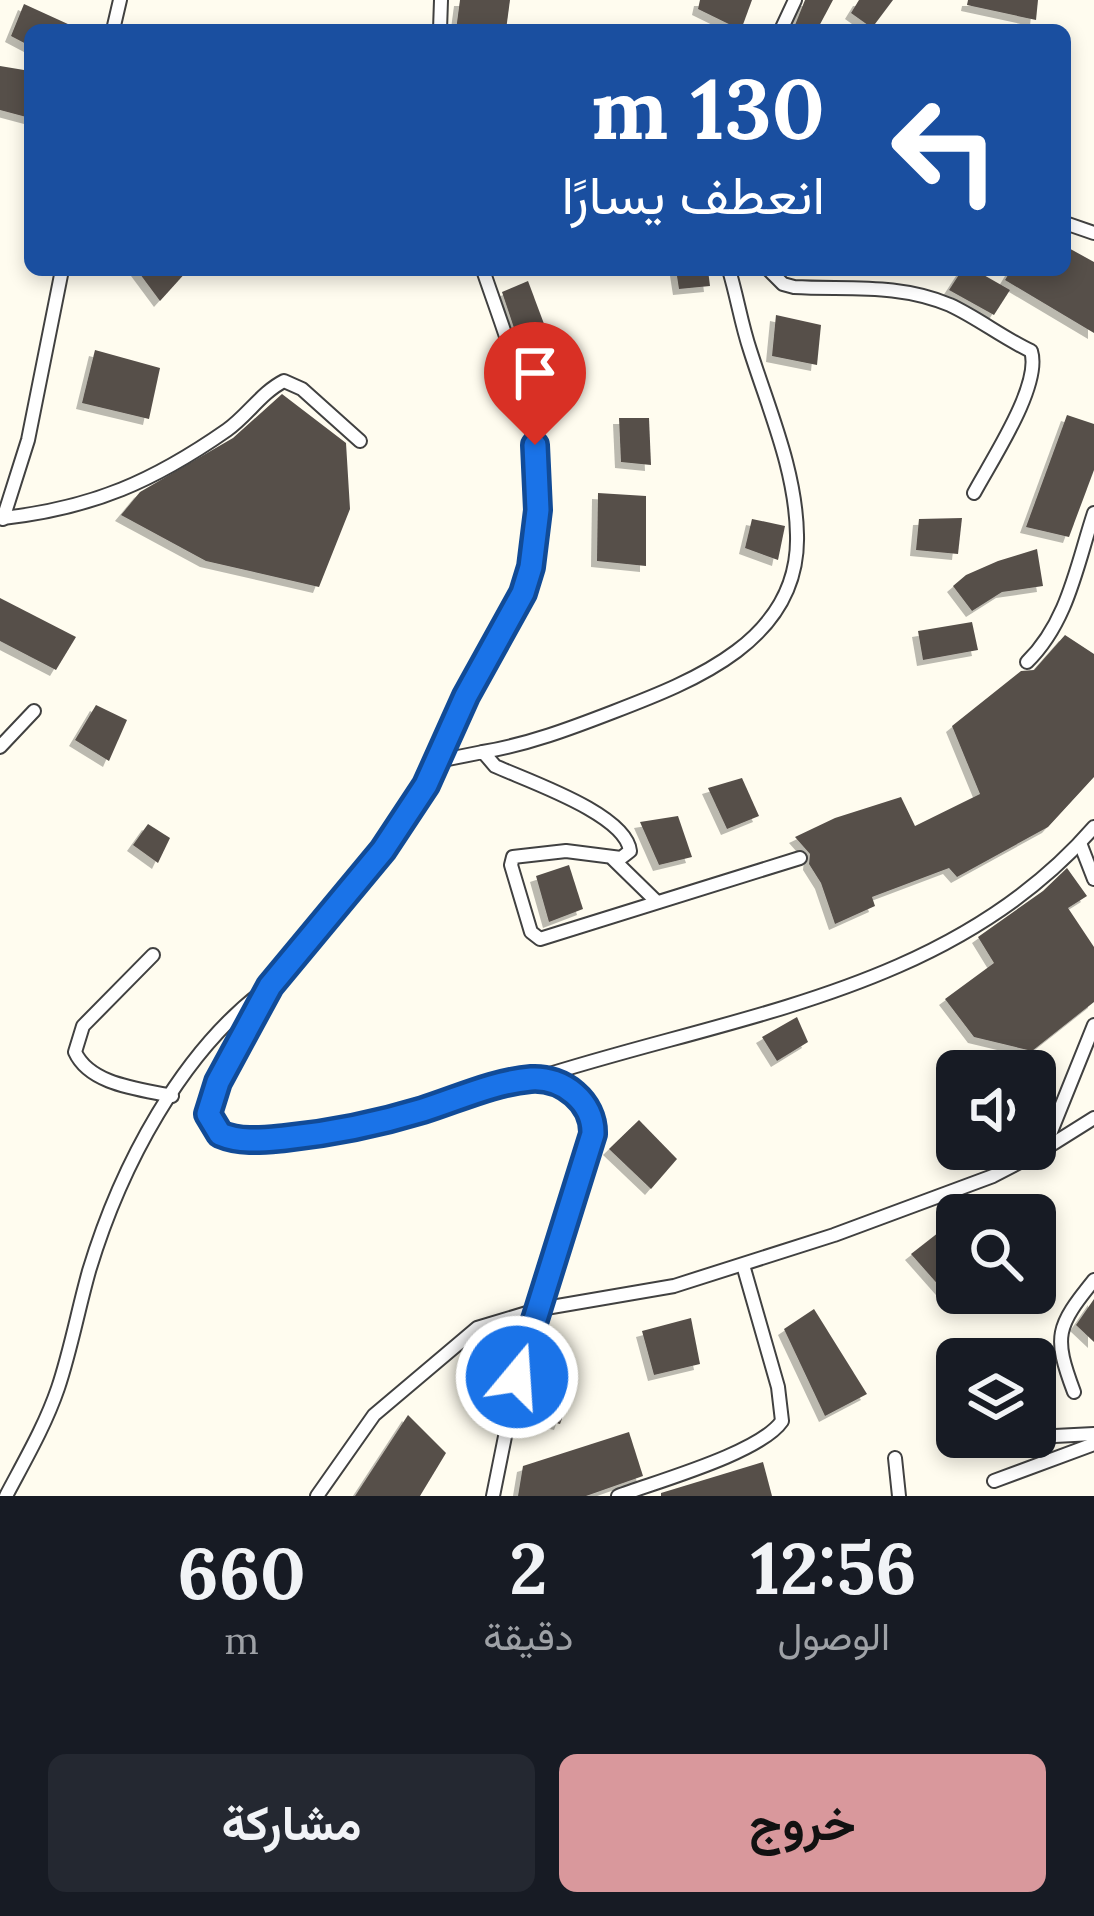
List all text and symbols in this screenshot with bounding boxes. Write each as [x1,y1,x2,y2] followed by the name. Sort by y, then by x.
[591,54,825,162] text: 130 m
[867,72,1023,228] icon: left
[561,160,825,229] text: انعطف يسارًا
[484,322,586,445] pin
[502,340,568,406] icon: arrive
[936,1050,1056,1458] map controls
[936,1050,1056,1170] button: sound
[936,1194,1056,1314] button: search
[454,1314,580,1440] position arrow
[936,1338,1056,1458] button: layers
[509,1522,548,1614] text: 2
[751,1522,917,1614] text: 12:56
[177,1527,306,1619] text: 660
[483,1611,573,1661] text: دقيقة
[777,1611,890,1661] text: الوصول
[224,1615,259,1665] text: m
[48,1754,535,1892] button: مشاركة
[559,1754,1046,1892] button: خروج

